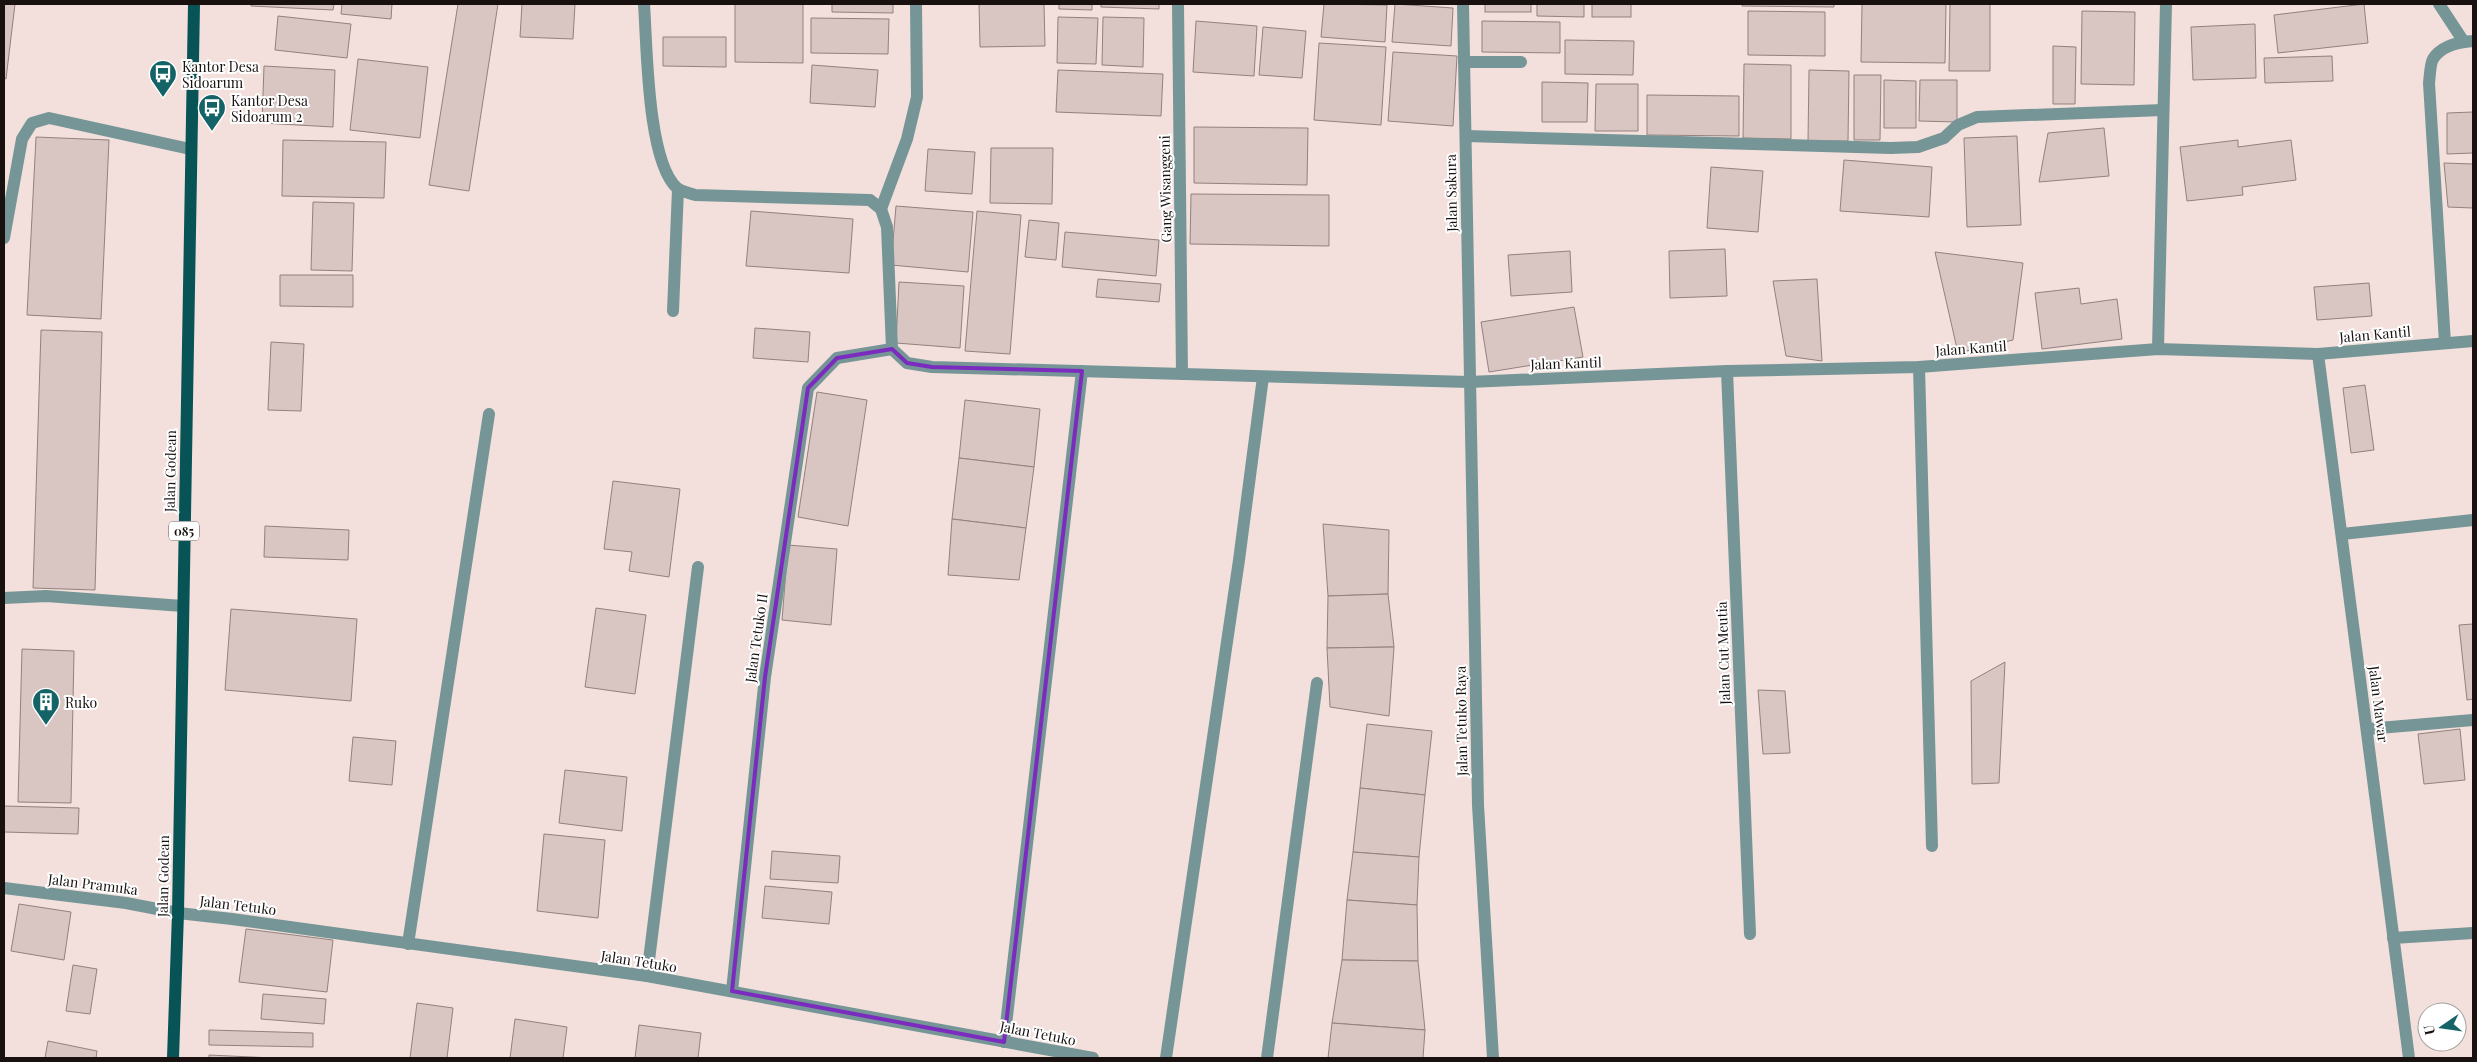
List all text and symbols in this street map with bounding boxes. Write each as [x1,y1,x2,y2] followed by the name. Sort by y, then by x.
[182,57,259,92] place label: Kantor Desa Sidoarum
[148,59,178,98] bus stop icon: Kantor Desa Sidoarum
[231,91,308,126] place label: Kantor Desa Sidoarum 2
[197,93,227,132] bus stop icon: Kantor Desa Sidoarum 2
[1155,135,1175,243] street label: Gang Wisanggeni
[1441,154,1461,233] street label: Jalan Sakura
[2337,321,2412,347] street label: Jalan Kantil
[1934,336,2007,360] street label: Jalan Kantil
[1529,352,1602,374] street label: Jalan Kantil
[160,429,180,513] street label: Jalan Godean
[169,522,199,540] road number: 085
[740,592,772,685] street label: Jalan Tetuko II
[1712,601,1734,706] street label: Jalan Cut Meutia
[2365,664,2393,744] street label: Jalan Mawar
[1451,666,1471,777] street label: Jalan Tetuko Raya
[31,687,61,726] building icon: Ruko
[65,693,98,712] place label: Ruko
[153,834,173,918] street label: Jalan Godean
[46,869,139,899] street label: Jalan Pramuka
[198,891,278,919] street label: Jalan Tetuko
[599,945,679,976] street label: Jalan Tetuko
[2417,1002,2467,1052] north arrow
[997,1016,1078,1050] street label: Jalan Tetuko
[2418,1023,2439,1037] text: U

